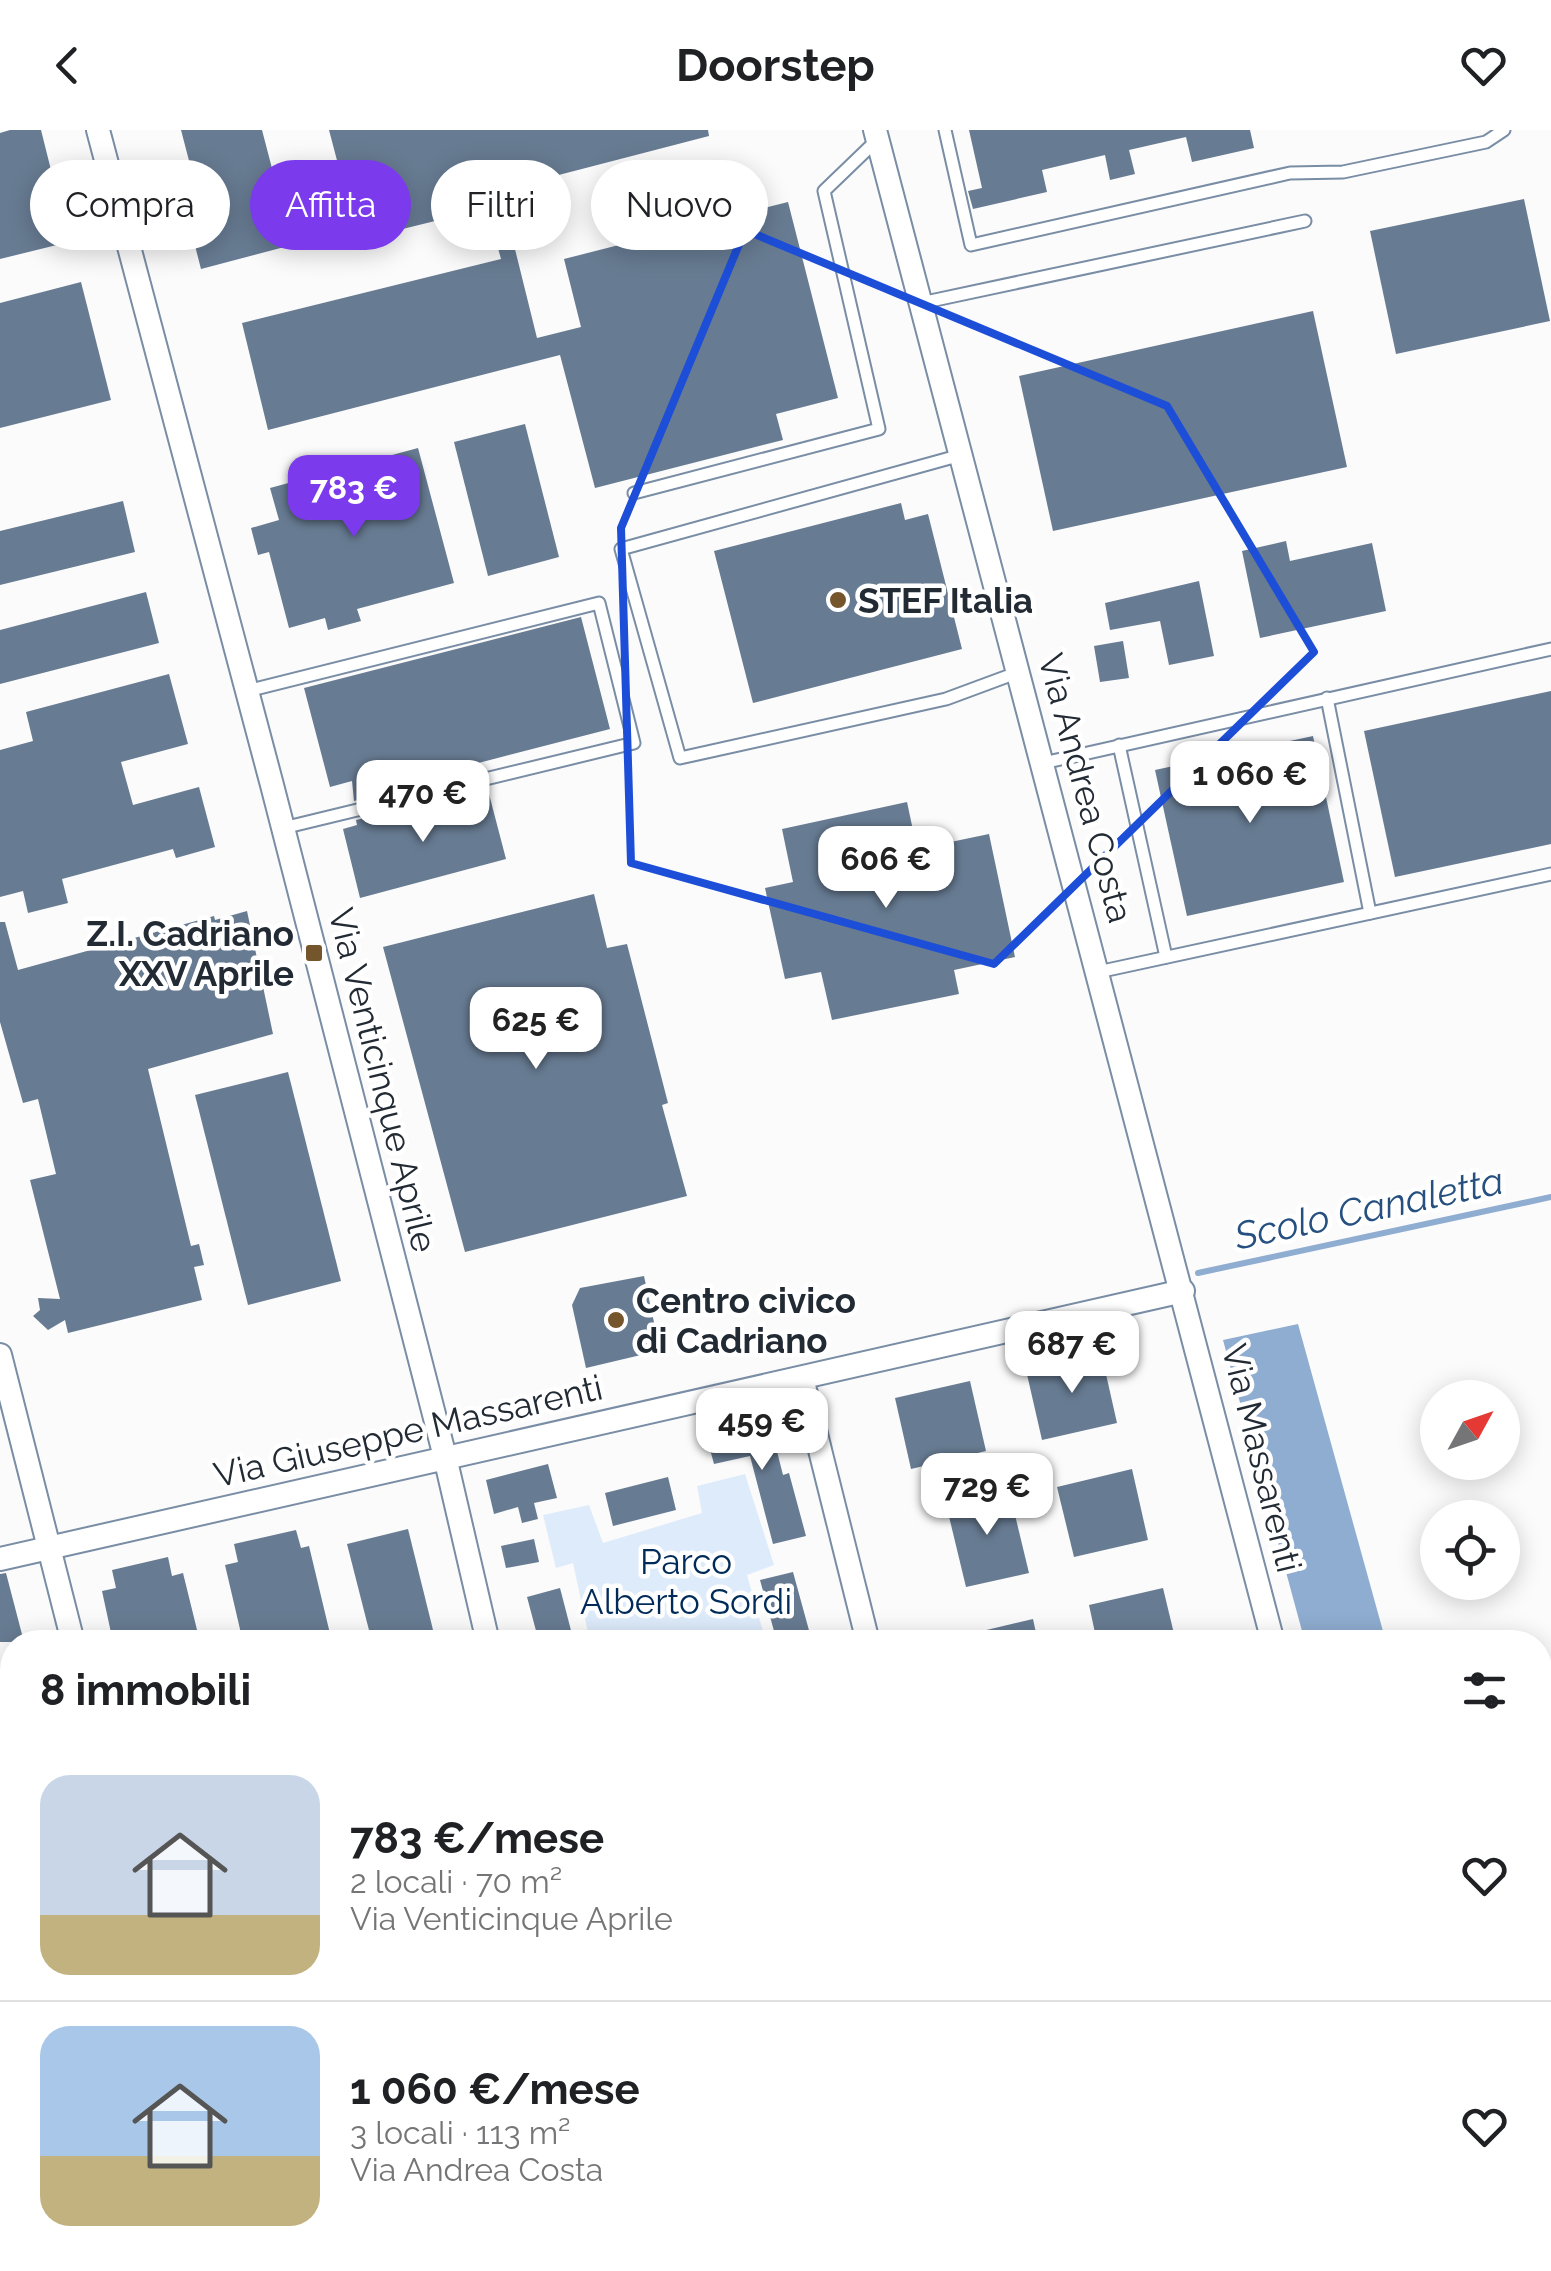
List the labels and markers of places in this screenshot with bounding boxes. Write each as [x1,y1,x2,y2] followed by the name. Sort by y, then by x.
[284,455,424,540] pin: 783 €
[858,580,1033,621] place label: STEF Italia
[827,589,849,611] marker: STEF Italia
[1158,741,1342,826] pin: 1 060 €
[353,760,493,845] pin: 470 €
[816,826,956,911] pin: 606 €
[86,913,294,994] place label: Z.I. Cadriano XXV Aprile
[303,942,325,964] marker: Z.I. Cadriano XXV Aprile
[466,987,606,1072] pin: 625 €
[636,1280,856,1361] place label: Centro civico di Cadriano
[605,1309,627,1331] marker: Centro civico di Cadriano
[1002,1311,1142,1396] pin: 687 €
[692,1388,832,1473] pin: 459 €
[917,1453,1057,1538] pin: 729 €

